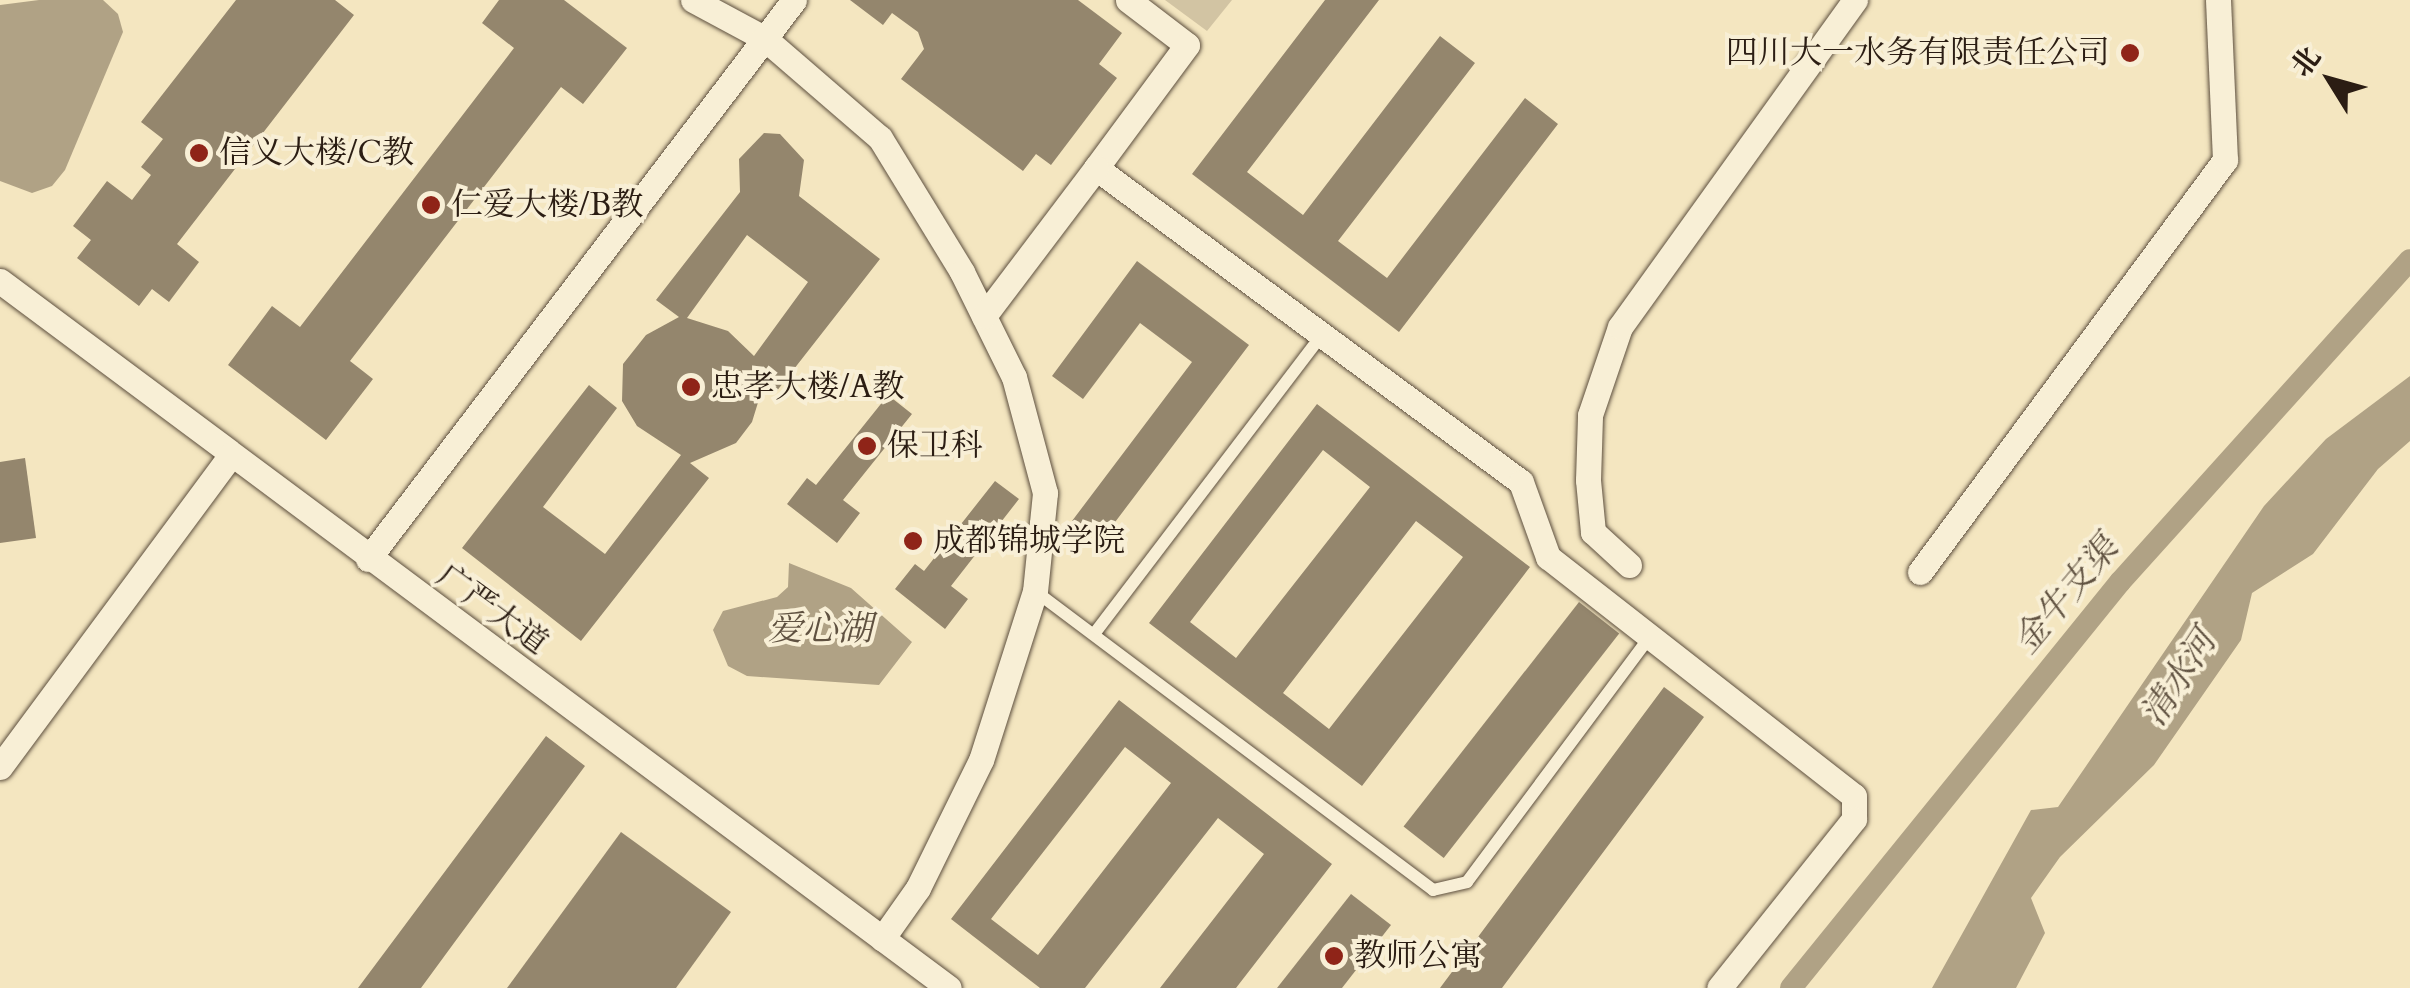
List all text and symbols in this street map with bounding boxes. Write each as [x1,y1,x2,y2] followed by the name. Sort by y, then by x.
[2280,30,2380,130] north arrow
[1726,34,2110,72] place label: 四川大一水务有限责任公司
[2282,39,2330,85] text: 北
[2119,42,2141,64] marker: 四川大一水务有限责任公司
[219,134,414,172] place label: 信义大楼/C教
[188,142,210,164] marker: 信义大楼/C教
[451,186,643,224] place label: 仁爱大楼/B教
[420,194,442,216] marker: 仁爱大楼/B教
[711,368,904,406] place label: 忠孝大楼/A教
[680,376,702,398] marker: 忠孝大楼/A教
[887,427,983,465] place label: 保卫科
[856,435,878,457] marker: 保卫科
[933,522,1125,560] place label: 成都锦城学院
[2005,528,2127,662] water label: 金牛支渠
[902,530,924,552] marker: 成都锦城学院
[429,557,555,663] street label: 广严大道
[768,608,872,650] water label: 爱心湖
[2133,623,2225,733] water label: 清水河
[1354,937,1482,975] place label: 教师公寓
[1323,945,1345,967] marker: 教师公寓

